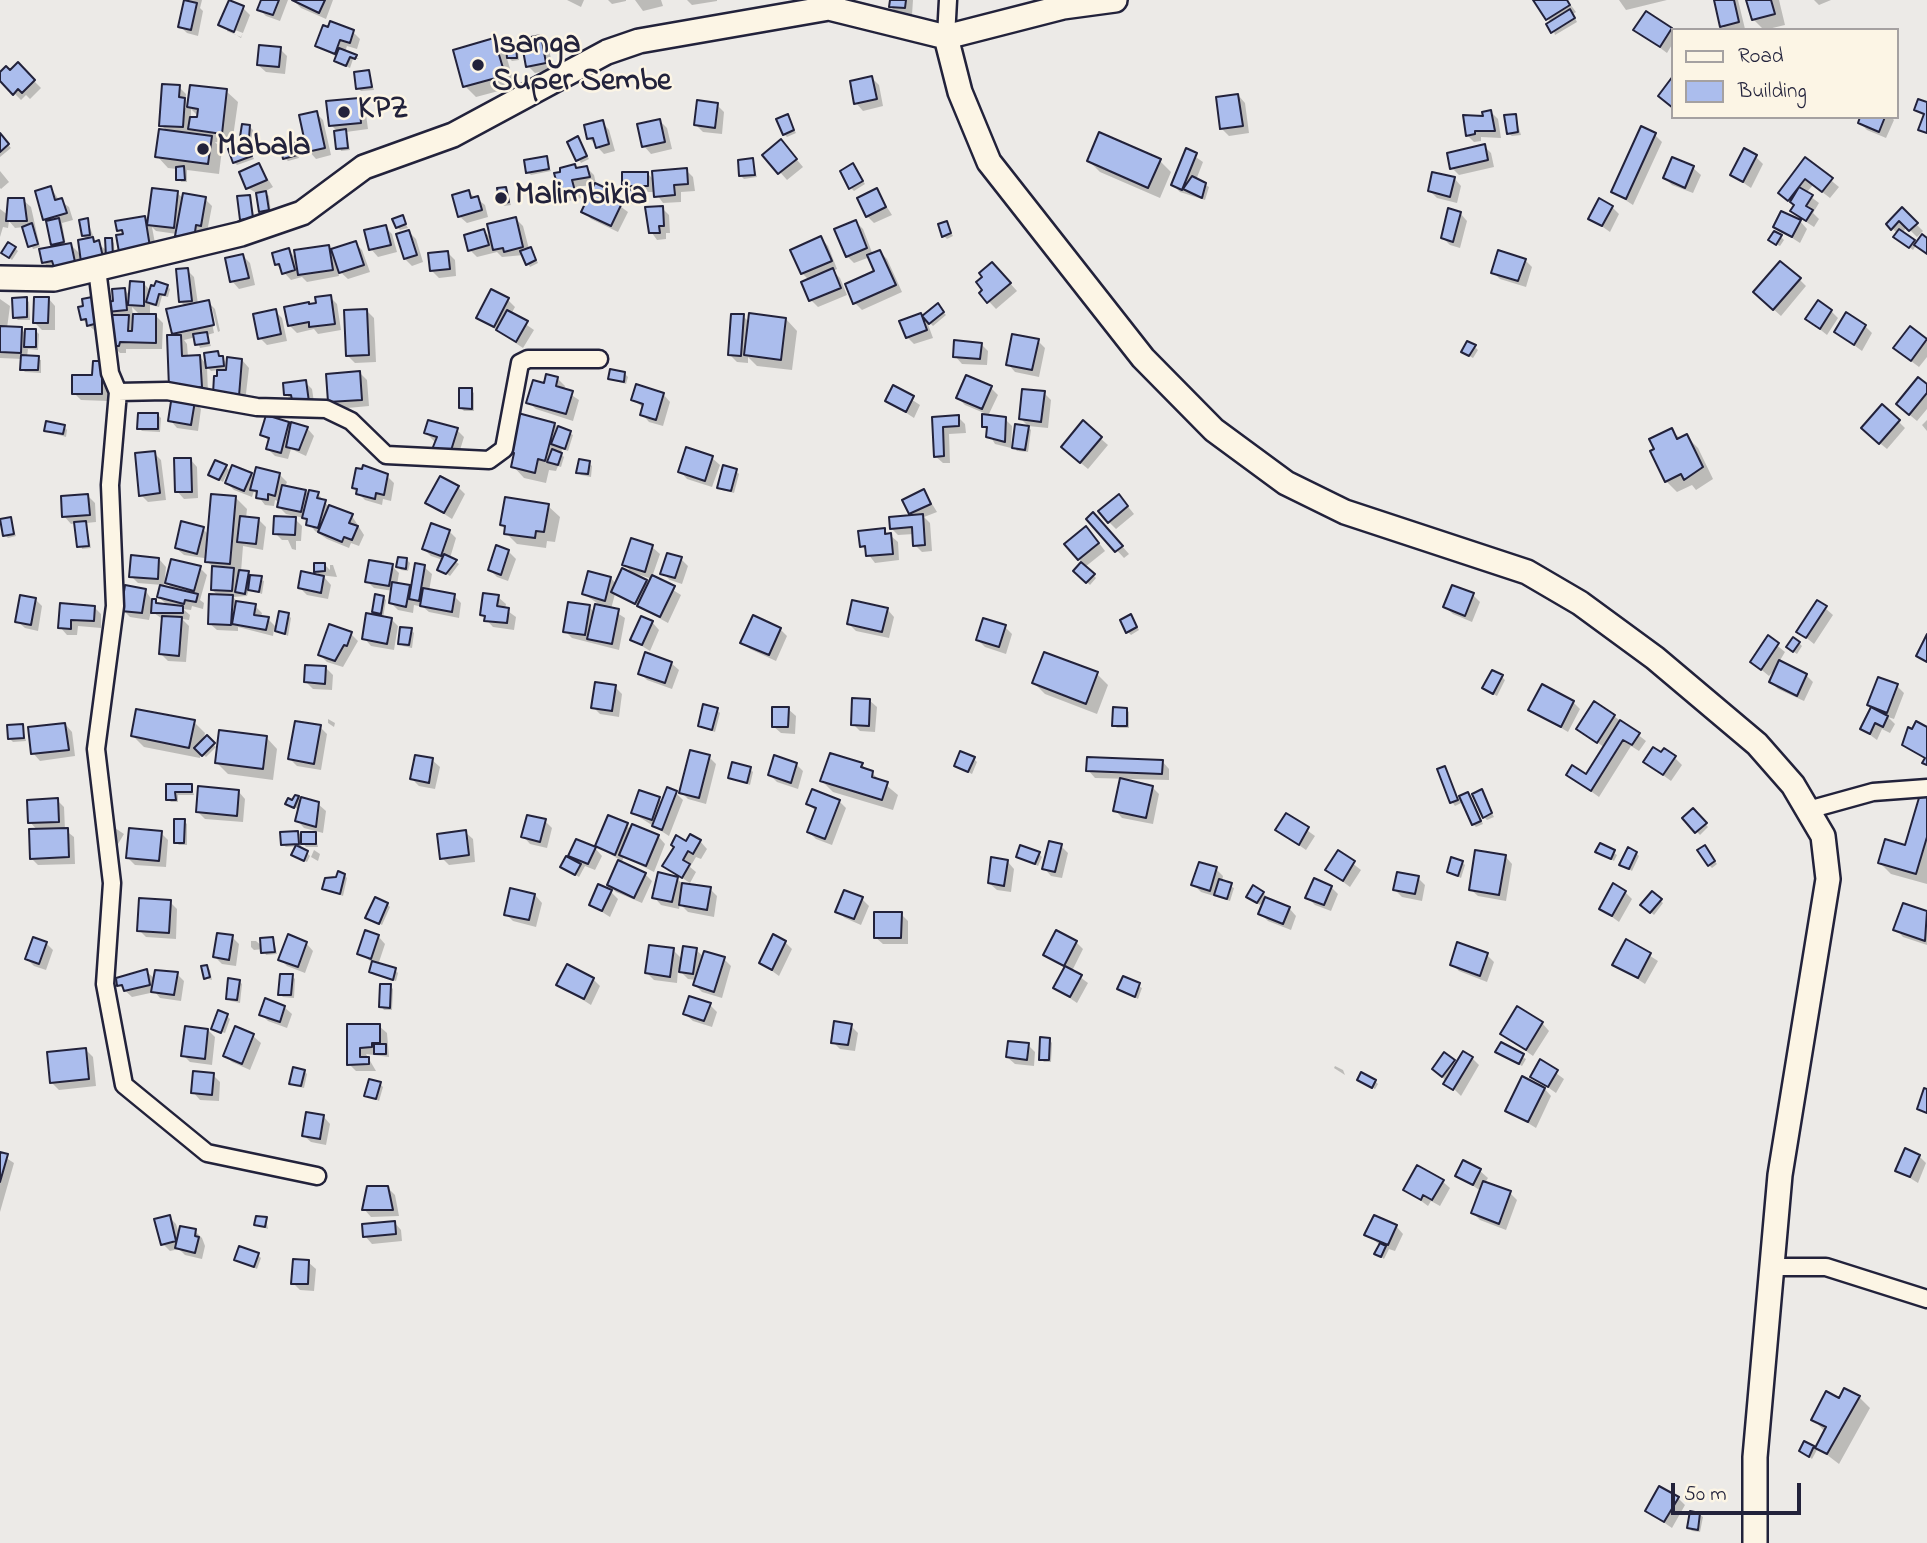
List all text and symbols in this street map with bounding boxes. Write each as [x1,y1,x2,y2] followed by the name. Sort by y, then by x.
[492,28,671,103] place label: Isanga Super Sembe
[1672,28,1899,119] legend
[1738,42,1784,72] text: Road
[470,57,486,73] marker: Isanga Super Sembe
[1738,77,1807,107] text: Building
[358,93,408,131] place label: KPZ
[336,104,352,120] marker: KPZ
[217,130,311,168] place label: Mabala
[195,141,211,157] marker: Mabala
[515,179,647,217] place label: Malimbikia
[493,190,509,206] marker: Malimbikia
[1675,1470,1804,1514] scale bar
[1684,1480,1727,1510] text: 50 m

